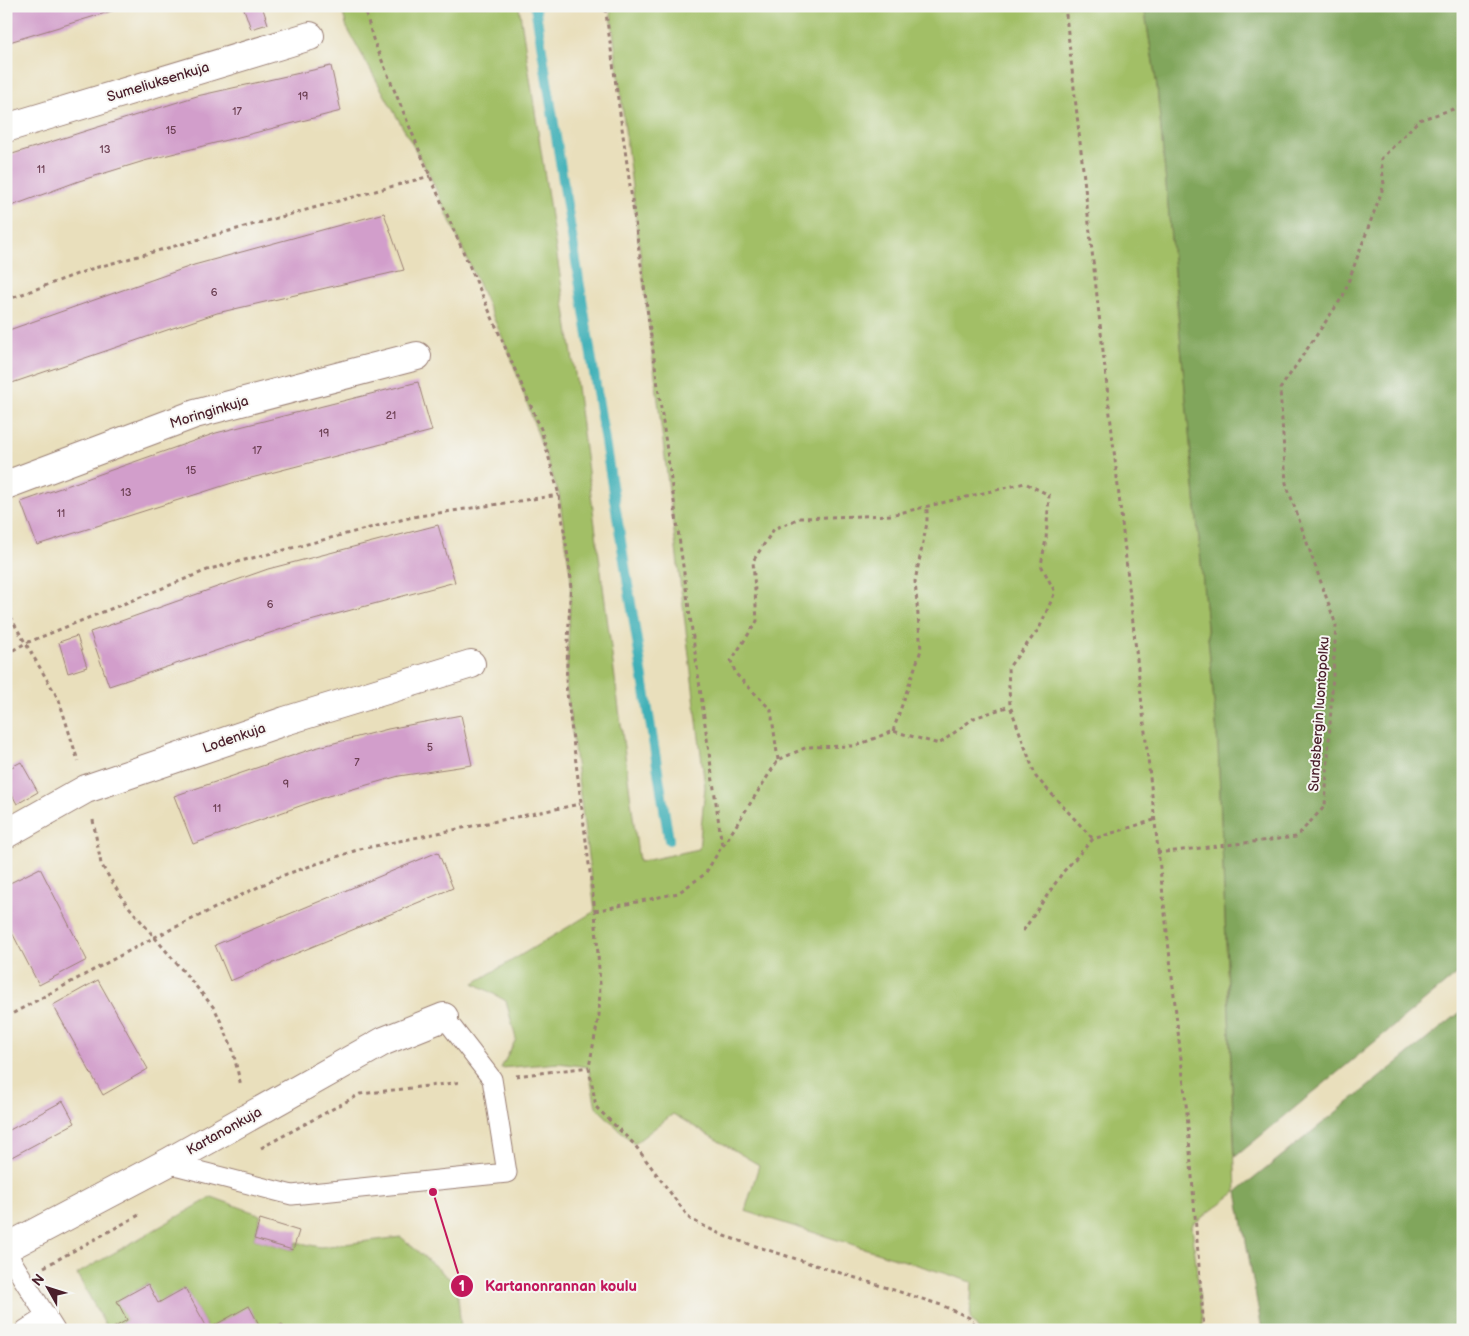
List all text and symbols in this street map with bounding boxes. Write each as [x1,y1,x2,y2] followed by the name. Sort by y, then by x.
[105,58,211,106] street label: Sumeliuksenkuja
[298,90,308,103] house number: 19
[232,105,242,118] house number: 17
[166,124,176,137] house number: 15
[99,143,111,156] house number: 13
[37,163,45,176] house number: 11
[211,286,218,299] house number: 6
[168,392,250,432] street label: Moringinkuja
[386,409,396,422] house number: 21
[319,427,329,440] house number: 19
[252,444,262,457] house number: 17
[186,464,196,477] house number: 15
[120,486,132,499] house number: 13
[57,507,65,520] house number: 11
[267,598,274,611] house number: 6
[1305,636,1333,792] street label: Sundsbergin luontopolku
[200,719,268,757] street label: Lodenkuja
[427,741,433,754] house number: 5
[354,756,360,769] house number: 7
[283,778,289,791] house number: 9
[213,802,221,815] house number: 11
[183,1103,265,1159] street label: Kartanonkuja
[22,1264,72,1314] north arrow
[28,1271,48,1290] text: N
[450,1271,647,1301] callout: Kartanonrannan koulu
[459,1277,465,1296] text: 1
[485,1277,637,1296] text: Kartanonrannan koulu

